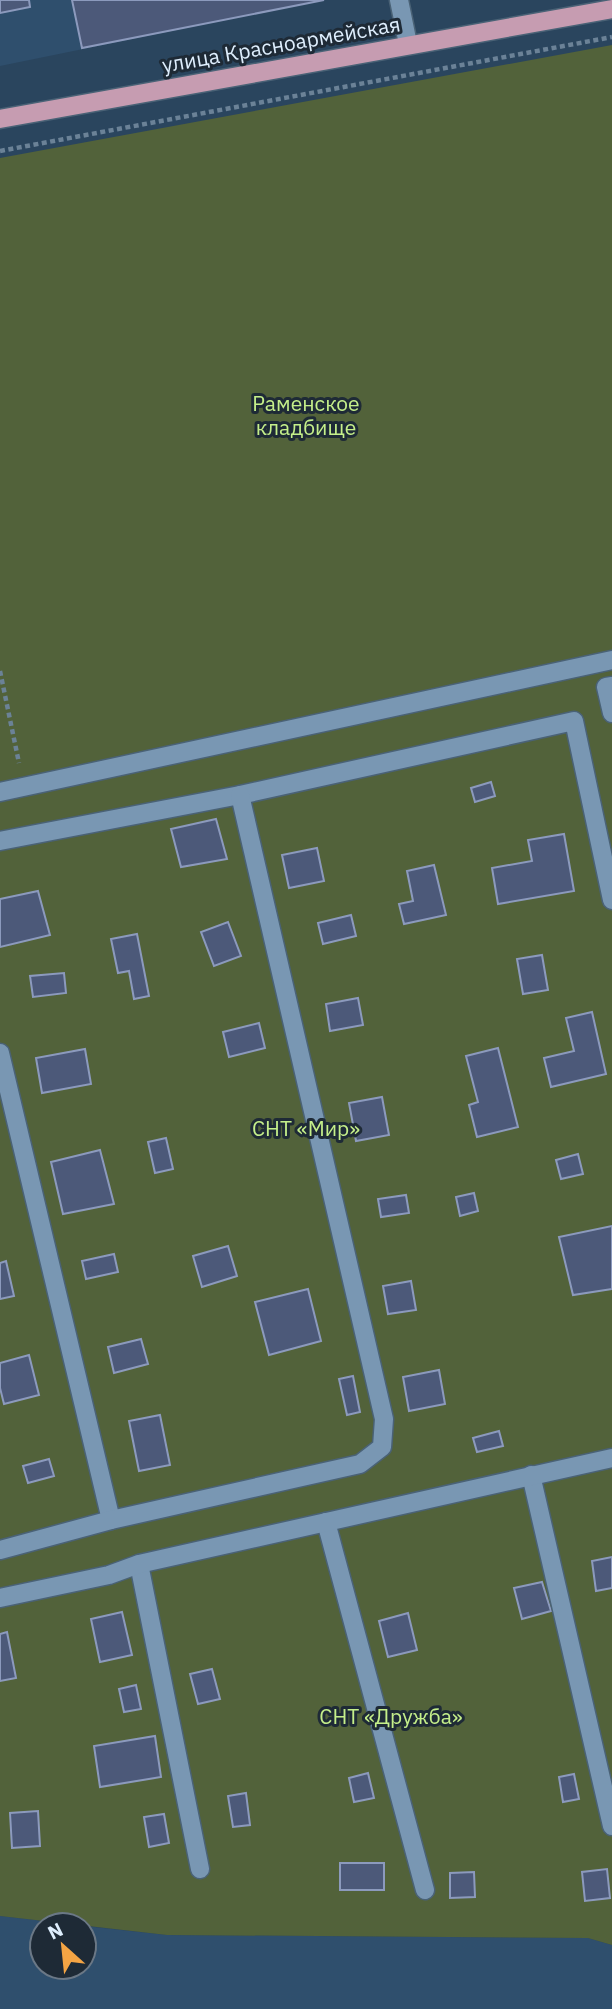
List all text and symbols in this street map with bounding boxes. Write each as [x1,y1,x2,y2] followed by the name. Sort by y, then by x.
[160,9,402,79] street label: улица Красноармейская
[252,389,360,441] park label: Раменское кладбище
[252,1114,360,1142] park label: СНТ «Мир»
[319,1702,463,1730] park label: СНТ «Дружба»
[28,1911,98,1981] north arrow
[44,1917,67,1945] text: N

